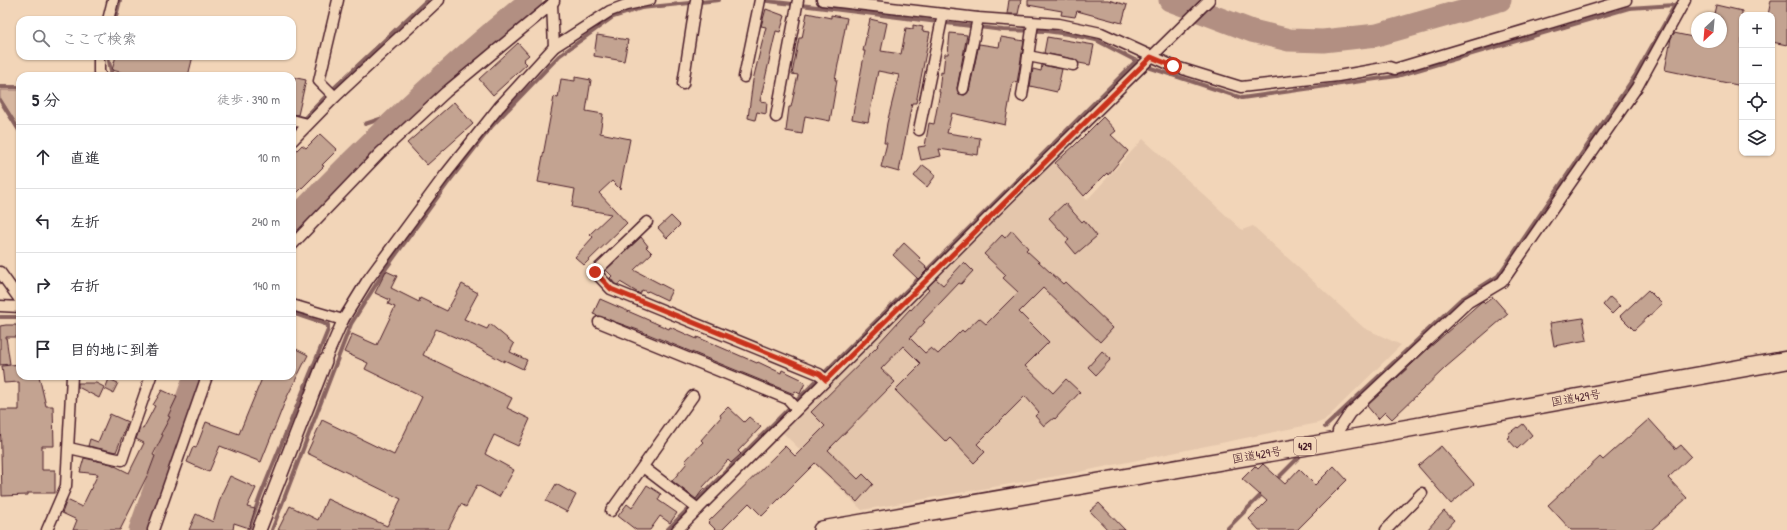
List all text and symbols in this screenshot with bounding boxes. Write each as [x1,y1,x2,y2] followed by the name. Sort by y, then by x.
[1691,12,1727,48] north arrow
[1739,12,1775,156] map controls
[1739,12,1775,48] button: +
[16,16,296,60] search box
[30,27,52,49] icon: search
[62,28,137,49] text: ここで検索
[1739,48,1775,84] button: −
[1164,57,1182,75] route start
[1739,84,1775,120] button: locate
[32,88,60,111] text: 5 分
[217,90,280,108] text: 徒歩 · 390 m
[1739,120,1775,156] button: layers
[32,146,54,168] icon: ahead
[70,147,100,168] text: 直進
[258,148,280,166] text: 10 m
[32,210,54,232] icon: left
[70,211,100,232] text: 左折
[251,212,280,230] text: 240 m
[586,263,604,281] route end
[32,274,54,296] icon: right
[70,275,100,296] text: 右折
[253,276,280,294] text: 140 m
[32,338,54,360] icon: arrive
[70,339,160,360] text: 目的地に到着
[1550,385,1602,410] street label: 国道429号
[1294,437,1316,455] road number: 429
[1231,442,1283,467] street label: 国道429号

